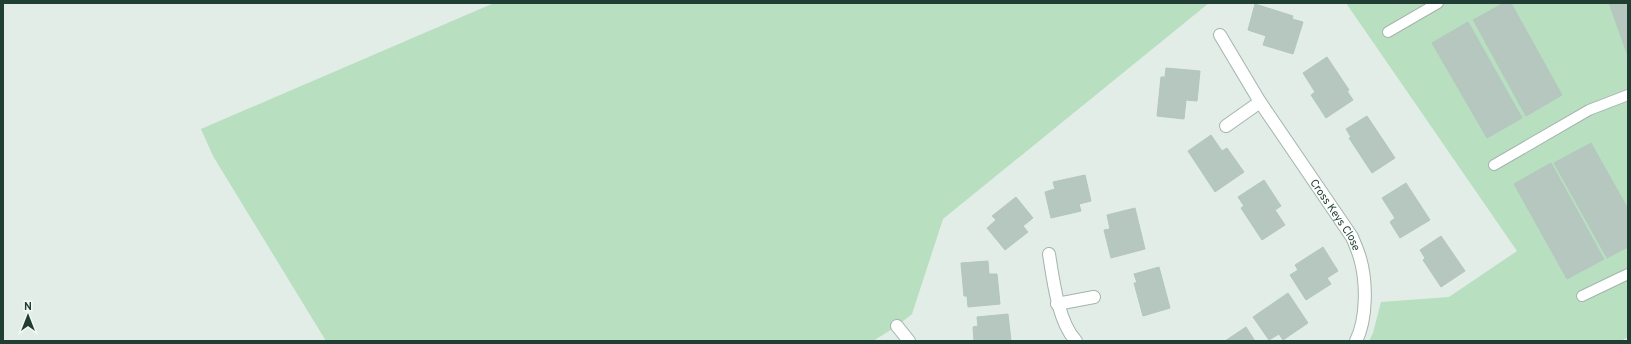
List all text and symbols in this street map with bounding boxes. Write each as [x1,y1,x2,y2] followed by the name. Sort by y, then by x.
[1307,177,1363,253] street label: Cross Keys Close
[8,296,48,336] north arrow
[24,300,32,314] text: N

